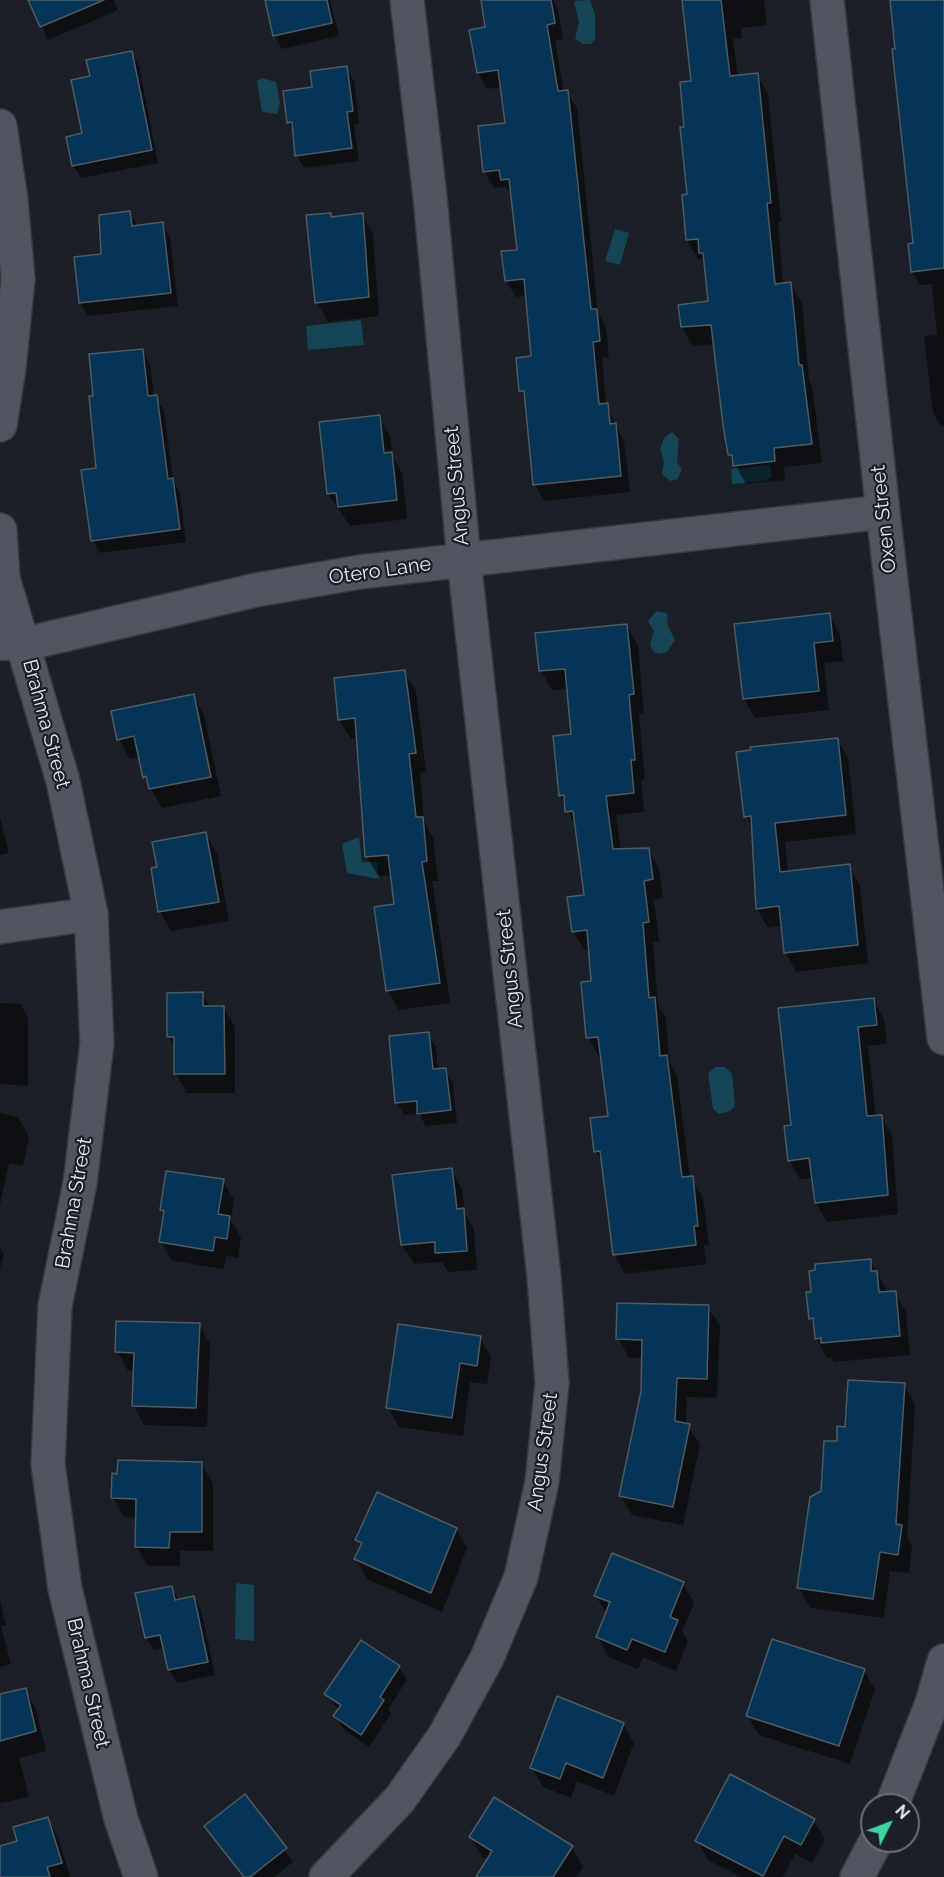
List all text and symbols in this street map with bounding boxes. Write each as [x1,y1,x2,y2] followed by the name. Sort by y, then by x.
[440,425,474,547] street label: Angus Street
[866,464,902,574] street label: Oxen Street
[327,552,433,590] street label: Otero Lane
[17,657,75,791] street label: Brahma Street
[492,908,528,1030] street label: Angus Street
[51,1136,97,1270] street label: Brahma Street
[523,1391,563,1513] street label: Angus Street
[61,1616,115,1750] street label: Brahma Street
[860,1793,920,1853] north arrow
[891,1801,913,1823] text: N

